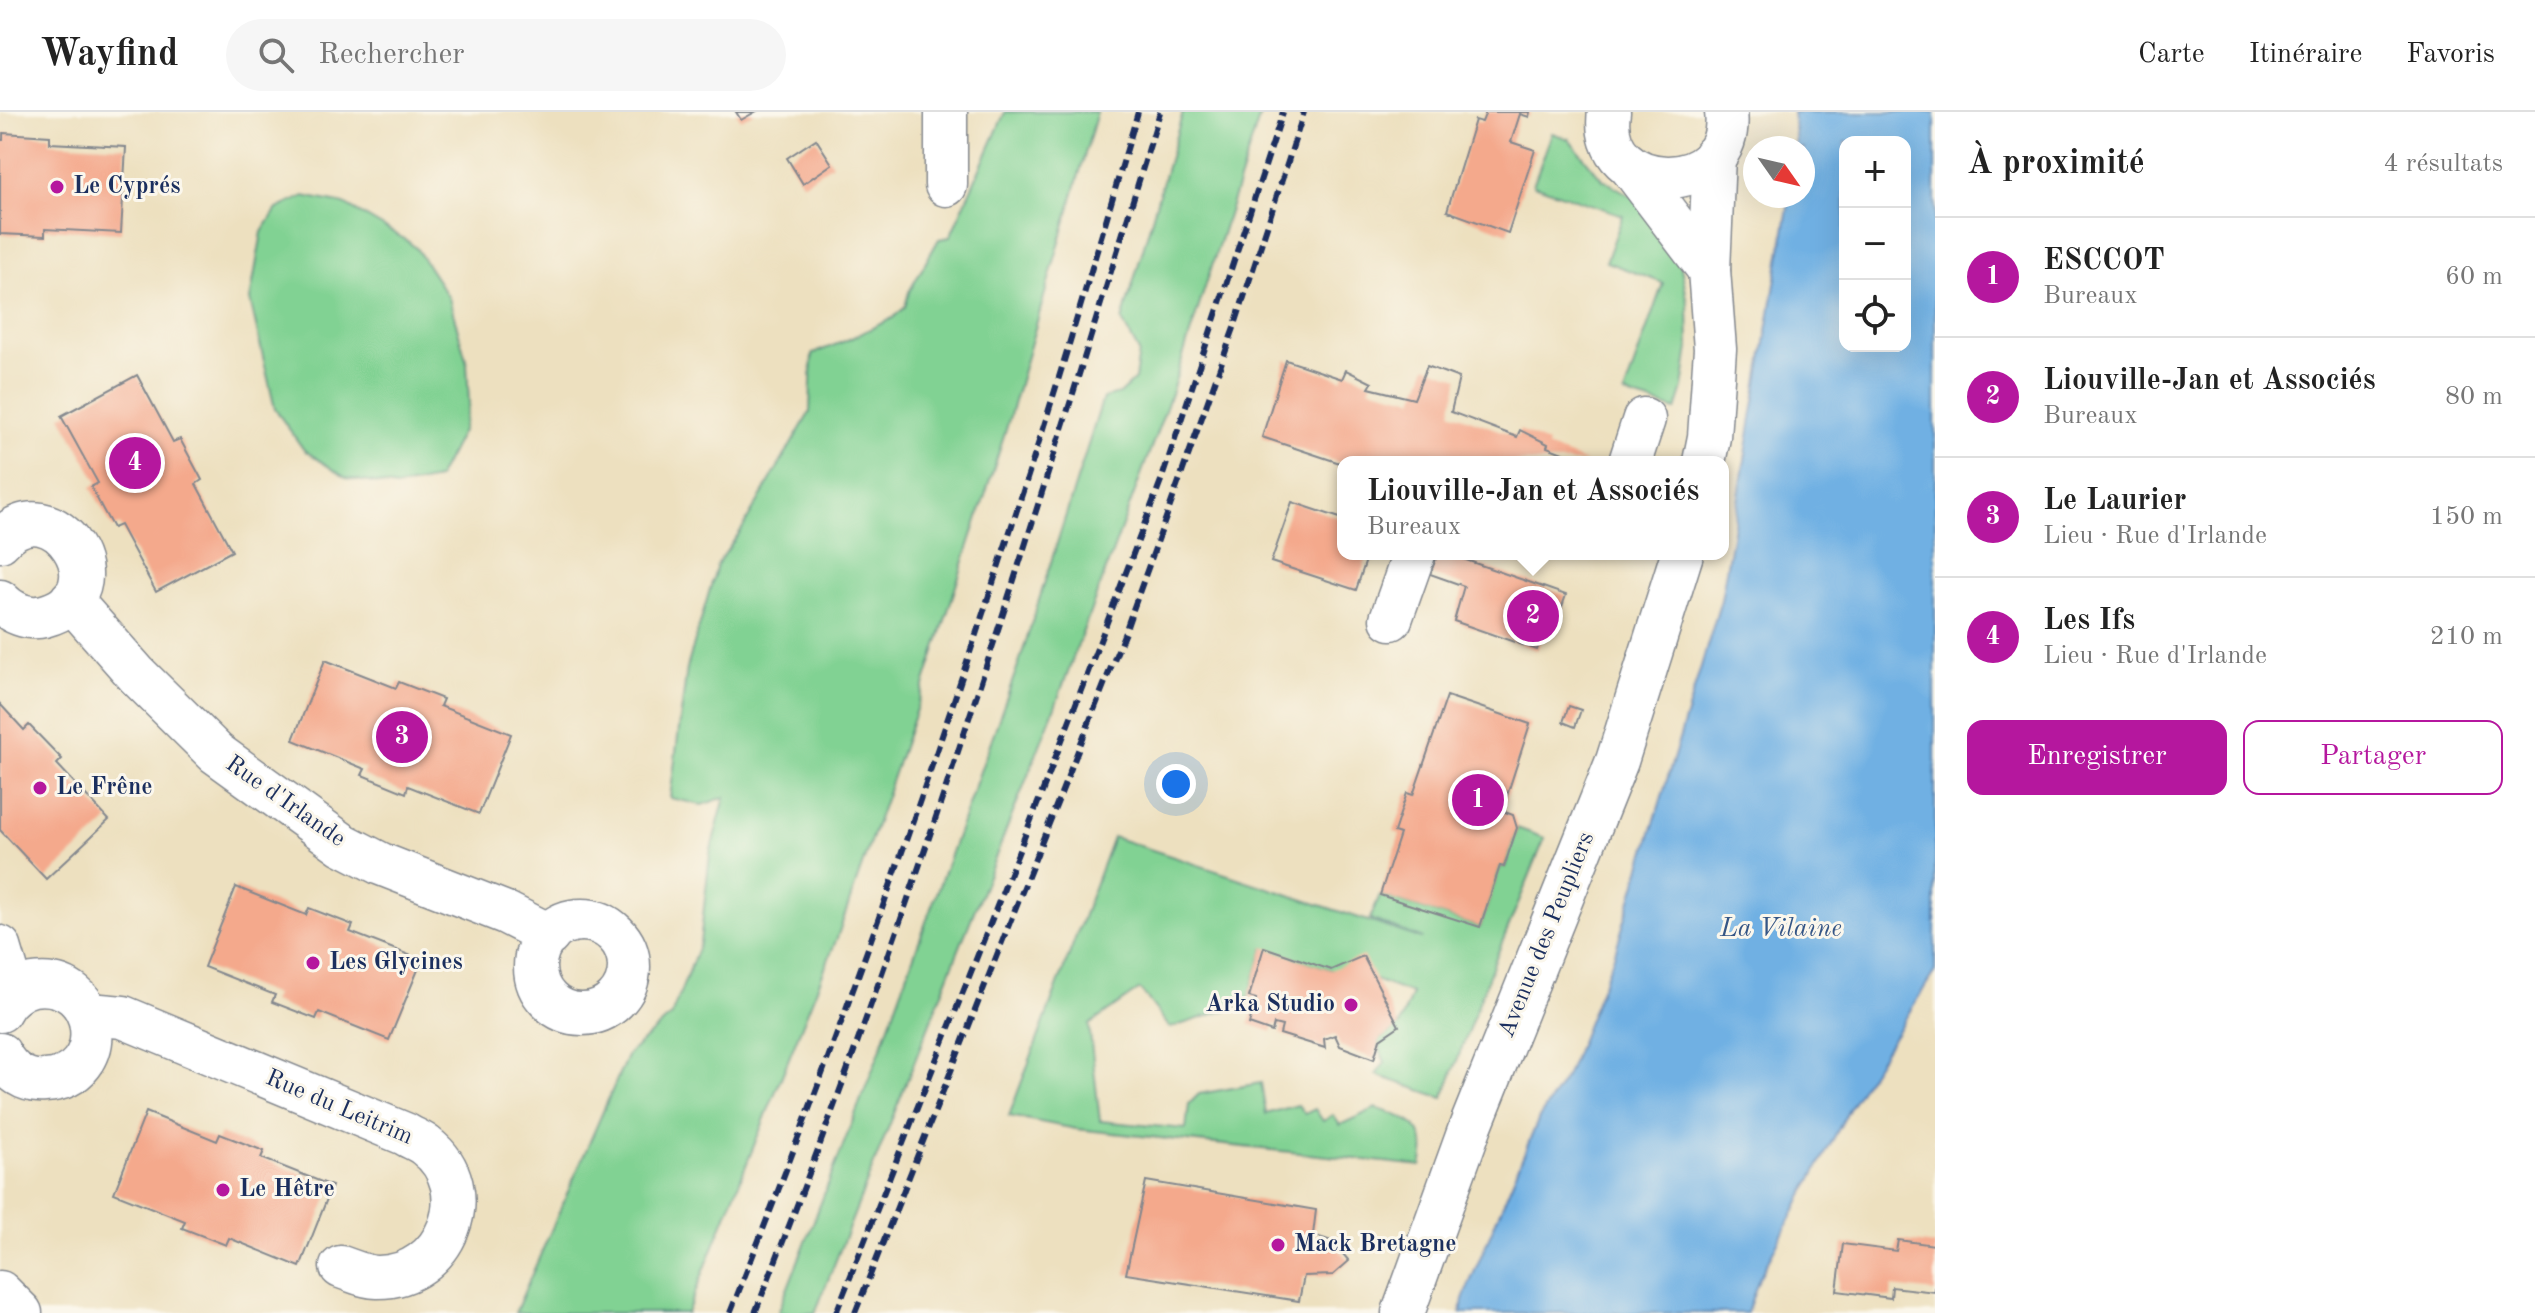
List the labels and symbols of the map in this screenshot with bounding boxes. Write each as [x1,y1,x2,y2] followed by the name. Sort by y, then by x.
[1743,136,1815,208] north arrow
[73,175,181,199] place label: Le Cyprés
[48,178,66,196] marker: Le Cyprés
[109,433,161,493] pin: 4
[1507,586,1559,646] pin: 2
[376,707,428,767] pin: 3
[221,752,349,852] street label: Rue d'Irlande
[1156,764,1196,804] your location
[1452,770,1504,830] pin: 1
[56,776,153,800] place label: Le Frêne
[31,779,49,797] marker: Le Frêne
[1495,829,1599,1041] street label: Avenue des Peupliers
[1719,916,1842,942] water label: La Vilaine
[329,951,463,975] place label: Les Glycines
[304,954,322,972] marker: Les Glycines
[1205,993,1335,1017] place label: Arka Studio
[1342,996,1360,1014] marker: Arka Studio
[262,1066,416,1150] street label: Rue du Leitrim
[239,1178,335,1202] place label: Le Hêtre
[214,1181,232,1199] marker: Le Hêtre
[1294,1233,1457,1257] place label: Mack Bretagne
[1269,1236,1287,1254] marker: Mack Bretagne

